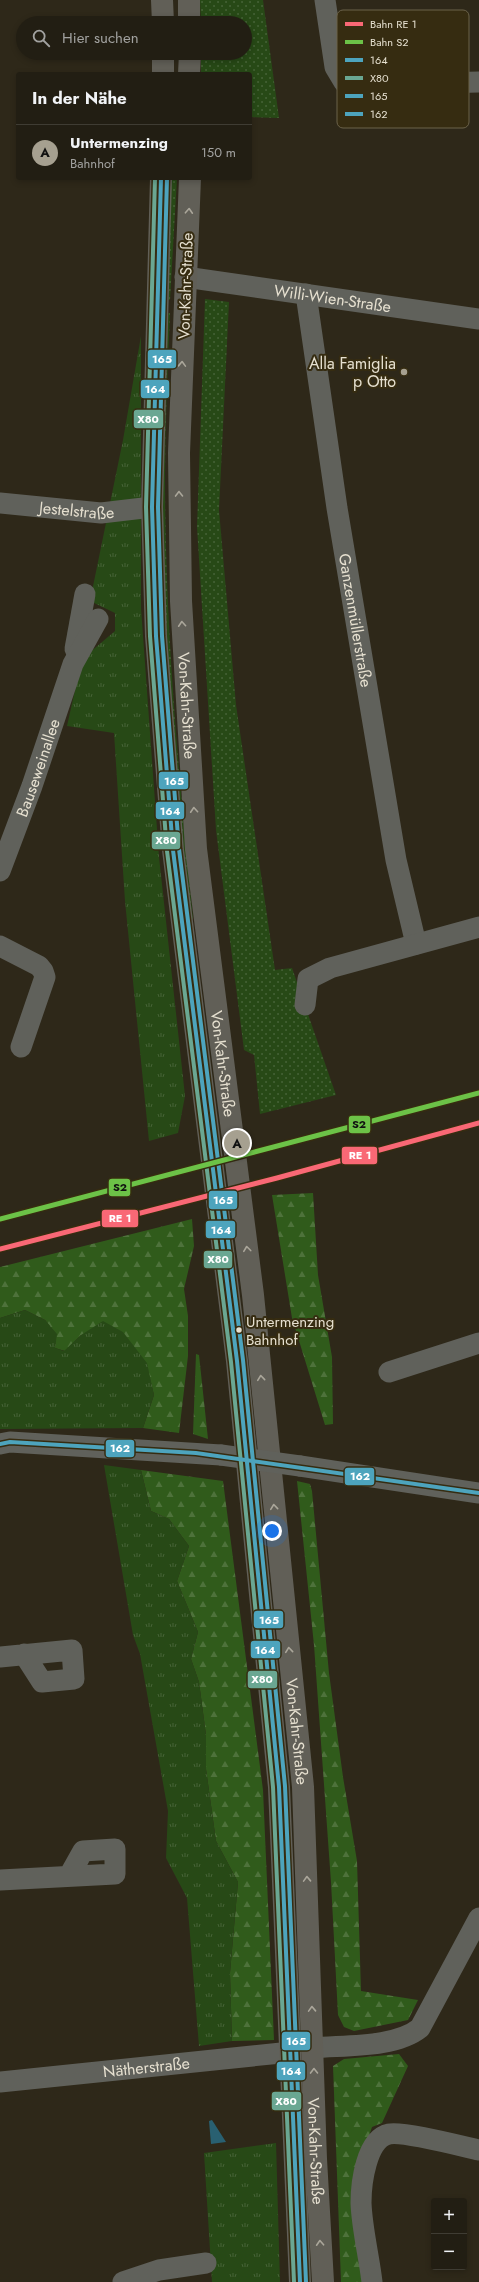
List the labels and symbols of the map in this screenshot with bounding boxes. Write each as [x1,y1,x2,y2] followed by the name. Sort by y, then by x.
[337,10,469,128] legend
[370,16,417,32] text: Bahn RE 1
[370,34,409,50] text: Bahn S2
[370,52,388,68] text: 164
[370,70,389,86] text: X80
[370,88,388,104] text: 165
[370,106,388,122] text: 162
[184,208,193,214] one-way arrow
[172,232,199,340] street label: Von-Kahr-Straße
[272,279,393,318] street label: Willi-Wien-Straße
[147,349,177,369] line badge: 165
[152,351,172,367] text: 165
[309,352,396,393] place label: Alla Famiglia p Otto
[178,361,186,367] one-way arrow
[399,367,409,377] marker: Alla Famiglia p Otto
[140,379,170,399] line badge: 164
[145,381,166,397] text: 164
[133,409,164,429] line badge: X80
[137,411,159,427] text: X80
[175,491,183,497] one-way arrow
[36,496,115,525] street label: Jestelstraße
[333,552,378,689] street label: Ganzenmüllerstraße
[178,621,187,627] one-way arrow
[172,652,202,760] street label: Von-Kahr-Straße
[10,716,66,820] street label: Bauseweinallee
[158,771,189,790] line badge: 165
[164,773,184,789] text: 165
[155,801,185,820] line badge: 164
[160,803,181,819] text: 164
[189,807,198,813] one-way arrow
[151,831,181,850] line badge: X80
[155,832,177,848] text: X80
[205,1009,241,1118] street label: Von-Kahr-Straße
[348,1115,371,1134] line badge: S2
[352,1116,366,1132] text: S2
[224,1128,250,1158] pin: A
[341,1146,378,1165] line badge: RE 1
[349,1147,371,1163] text: RE 1
[108,1178,131,1197] line badge: S2
[113,1179,127,1195] text: S2
[208,1190,238,1210] line badge: 165
[213,1192,233,1208] text: 165
[101,1209,139,1228] line badge: RE 1
[109,1210,131,1226] text: RE 1
[205,1220,236,1239] line badge: 164
[211,1222,232,1238] text: 164
[243,1246,252,1252] one-way arrow
[203,1250,233,1269] line badge: X80
[207,1251,229,1267] text: X80
[246,1311,334,1351] place label: Untermenzing Bahnhof
[234,1325,244,1335] marker: Untermenzing Bahnhof
[257,1375,266,1381] one-way arrow
[105,1439,135,1458] line badge: 162
[110,1440,130,1456] text: 162
[344,1467,375,1486] line badge: 162
[350,1468,370,1484] text: 162
[270,1504,279,1510] one-way arrow
[262,1521,282,1541] your location
[253,1610,284,1629] line badge: 165
[259,1612,279,1628] text: 165
[250,1640,281,1659] line badge: 164
[255,1642,276,1658] text: 164
[285,1647,294,1653] one-way arrow
[247,1670,278,1689] line badge: X80
[251,1671,273,1687] text: X80
[280,1677,314,1786] street label: Von-Kahr-Straße
[302,1876,311,1882] one-way arrow
[307,2006,316,2012] one-way arrow
[281,2031,311,2051] line badge: 165
[286,2033,306,2049] text: 165
[102,2052,191,2083] street label: Nätherstraße
[276,2061,306,2081] line badge: 164
[281,2063,302,2079] text: 164
[309,2068,318,2074] one-way arrow
[271,2091,302,2111] line badge: X80
[275,2093,297,2109] text: X80
[302,2097,330,2205] street label: Von-Kahr-Straße
[316,2240,325,2246] one-way arrow

